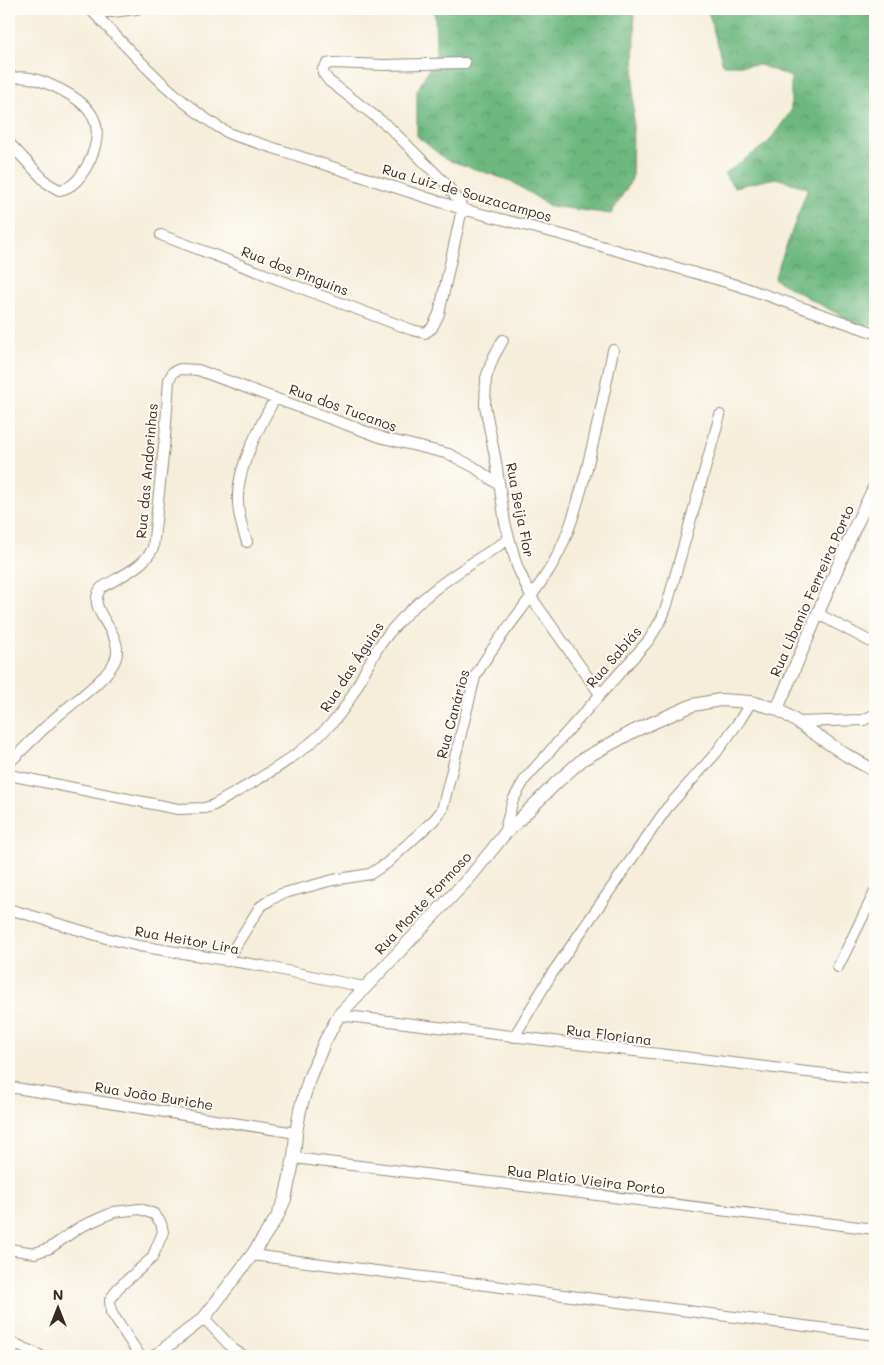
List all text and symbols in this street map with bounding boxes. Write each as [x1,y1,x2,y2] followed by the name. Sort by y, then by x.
[380,159,554,226] street label: Rua Luiz de Souzacampos
[239,241,352,300] street label: Rua dos Pinguins
[287,379,400,436] street label: Rua dos Tucanos
[131,402,162,539] street label: Rua das Andorinhas
[502,461,539,559] street label: Rua Beija Flor
[765,502,858,680] street label: Rua Libanio Ferreira Porto
[315,618,388,716] street label: Rua das Águias
[582,622,645,691] street label: Rua Sabiás
[432,667,474,760] street label: Rua Canários
[370,847,475,958] street label: Rua Monte Formoso
[133,921,241,958] street label: Rua Heitor Lira
[565,1020,653,1049] street label: Rua Floriana
[93,1077,215,1114] street label: Rua João Buriche
[506,1160,666,1199] street label: Rua Platio Vieira Porto
[32,1282,82,1332] north arrow
[53,1285,63,1304] text: N

